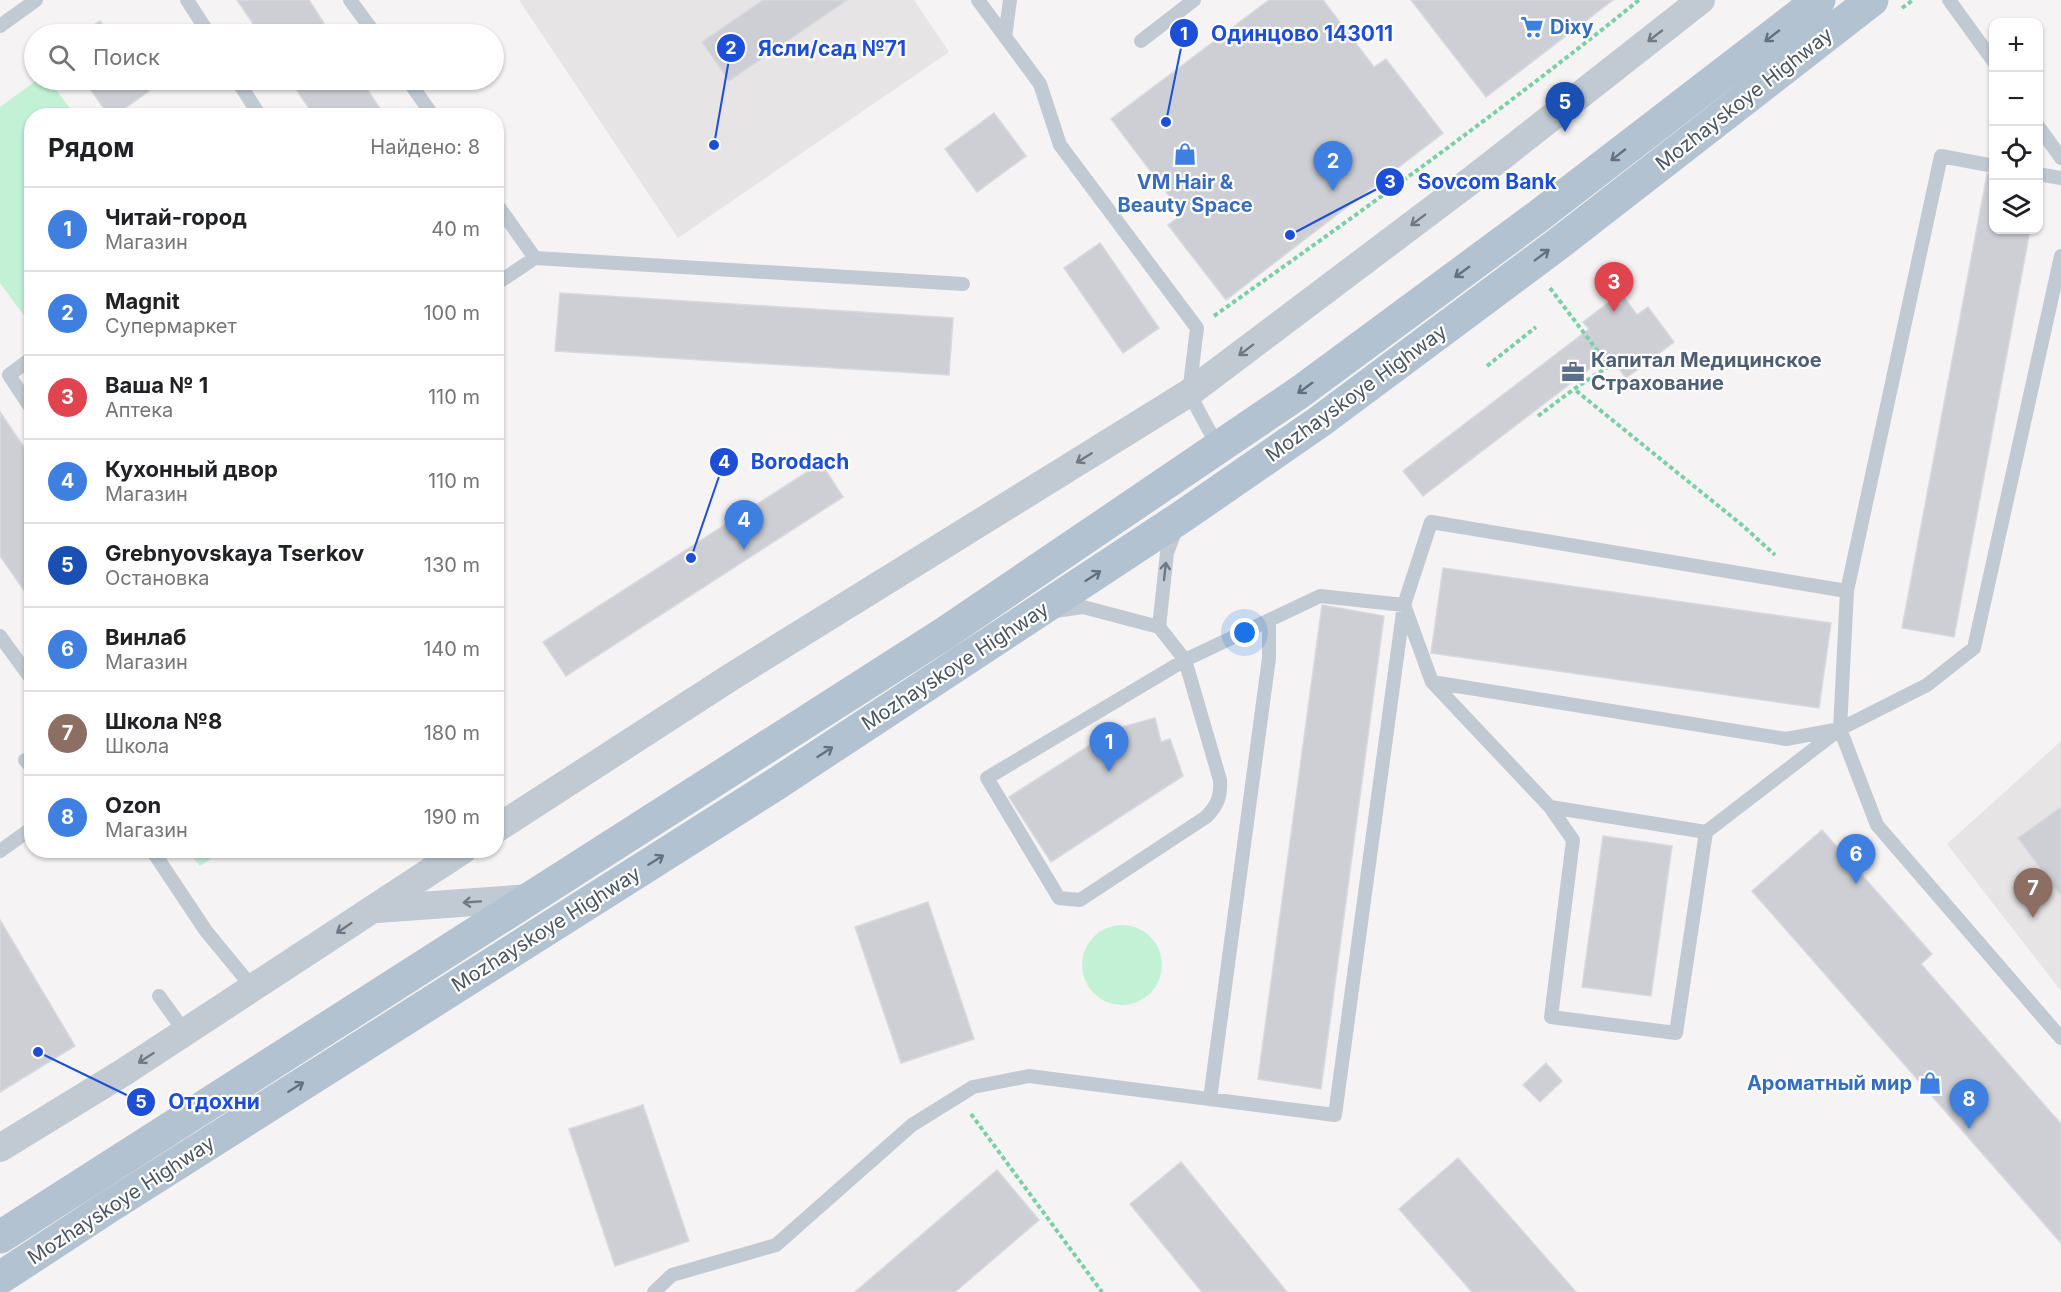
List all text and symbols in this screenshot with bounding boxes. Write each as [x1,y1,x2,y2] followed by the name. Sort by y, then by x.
[1169,14,1405,53] callout: Одинцово 143011
[1519,14,1545,40] supermarket icon: Dixy
[1550,15,1594,39] place label: Dixy
[1989,18,2043,234] map controls
[1989,18,2043,72] button: +
[1211,21,1393,46] text: Одинцово 143011
[1651,22,1837,176] street label: Mozhayskoye Highway
[1180,23,1188,44] text: 1
[24,24,504,90] search box
[716,29,918,68] callout: Ясли/сад №71
[1765,29,1781,42] one-way arrow
[1648,30,1664,43] one-way arrow
[758,36,906,61] text: Ясли/сад №71
[725,37,737,58] text: 2
[45,41,78,74] icon: search
[93,44,160,70] text: Поиск
[1989,72,2043,126] button: −
[1546,82,1584,132] pin: 5
[1989,126,2043,180] button: locate
[48,132,134,163] text: Рядом
[370,135,480,159] text: Найдено: 8
[1172,141,1198,167] shop icon: VM Hair & Beauty Space
[1314,142,1352,191] pin: 2
[1610,148,1626,161] one-way arrow
[1375,162,1568,201] callout: Sovcom Bank
[1417,169,1557,194] text: Sovcom Bank
[1117,170,1253,217] place label: VM Hair & Beauty Space
[1384,171,1396,192] text: 3
[1989,180,2043,234] button: layers
[105,204,247,230] text: Читай-город
[1411,214,1427,226] one-way arrow
[63,217,72,241] text: 1
[431,217,480,241] text: 40 m
[105,230,188,254] text: Магазин
[1534,249,1550,262] one-way arrow
[1594,262,1634,312] pin: 3
[1455,266,1471,278] one-way arrow
[105,288,180,314] text: Magnit
[61,301,74,325] text: 2
[423,301,480,325] text: 100 m
[105,314,237,338] text: Супермаркет
[1261,319,1451,467] street label: Mozhayskoye Highway
[1238,343,1254,356] one-way arrow
[1591,348,1822,395] place label: Капитал Медицинское Страхование
[1560,359,1586,385] office icon: Капитал Медицинское Страхование
[105,372,208,398] text: Ваша № 1
[1298,382,1314,394] one-way arrow
[61,385,74,409] text: 3
[428,385,480,409] text: 110 m
[105,398,173,422] text: Аптека
[709,442,862,481] callout: Borodach
[751,449,849,474] text: Borodach
[718,451,730,472] text: 4
[1076,453,1093,465] one-way arrow
[105,456,278,482] text: Кухонный двор
[61,469,74,493] text: 4
[428,469,480,493] text: 110 m
[105,482,188,506] text: Магазин
[724,500,764,550] pin: 4
[105,540,364,566] text: Grebnyovskaya Tserkov
[61,553,74,577] text: 5
[424,553,480,577] text: 130 m
[1160,562,1171,582] one-way arrow
[105,566,209,590] text: Остановка
[1084,570,1101,582] one-way arrow
[857,597,1053,735] street label: Mozhayskoye Highway
[1230,618,1259,647] your location
[105,624,186,650] text: Винлаб
[61,637,74,661] text: 6
[423,637,480,661] text: 140 m
[105,650,188,674] text: Магазин
[105,708,222,734] text: Школа №8
[62,721,73,745] text: 7
[424,721,480,745] text: 180 m
[1090,722,1128,772] pin: 1
[105,734,169,758] text: Школа
[816,746,832,758] one-way arrow
[105,792,161,818] text: Ozon
[61,805,74,829] text: 8
[424,805,480,829] text: 190 m
[105,818,188,842] text: Магазин
[1836,834,1876,884] pin: 6
[647,853,664,865] one-way arrow
[447,861,645,997] street label: Mozhayskoye Highway
[2014,868,2052,918] pin: 7
[463,897,483,908] one-way arrow
[336,922,353,934] one-way arrow
[138,1052,154,1064] one-way arrow
[1917,1070,1943,1096] shop icon: Ароматный мир
[1747,1071,1912,1095] place label: Ароматный мир
[1950,1080,1988,1129] pin: 8
[287,1081,304,1093] one-way arrow
[126,1083,272,1122] callout: Отдохни
[168,1089,260,1114] text: Отдохни
[135,1091,147,1112] text: 5
[23,1131,219,1269] street label: Mozhayskoye Highway

